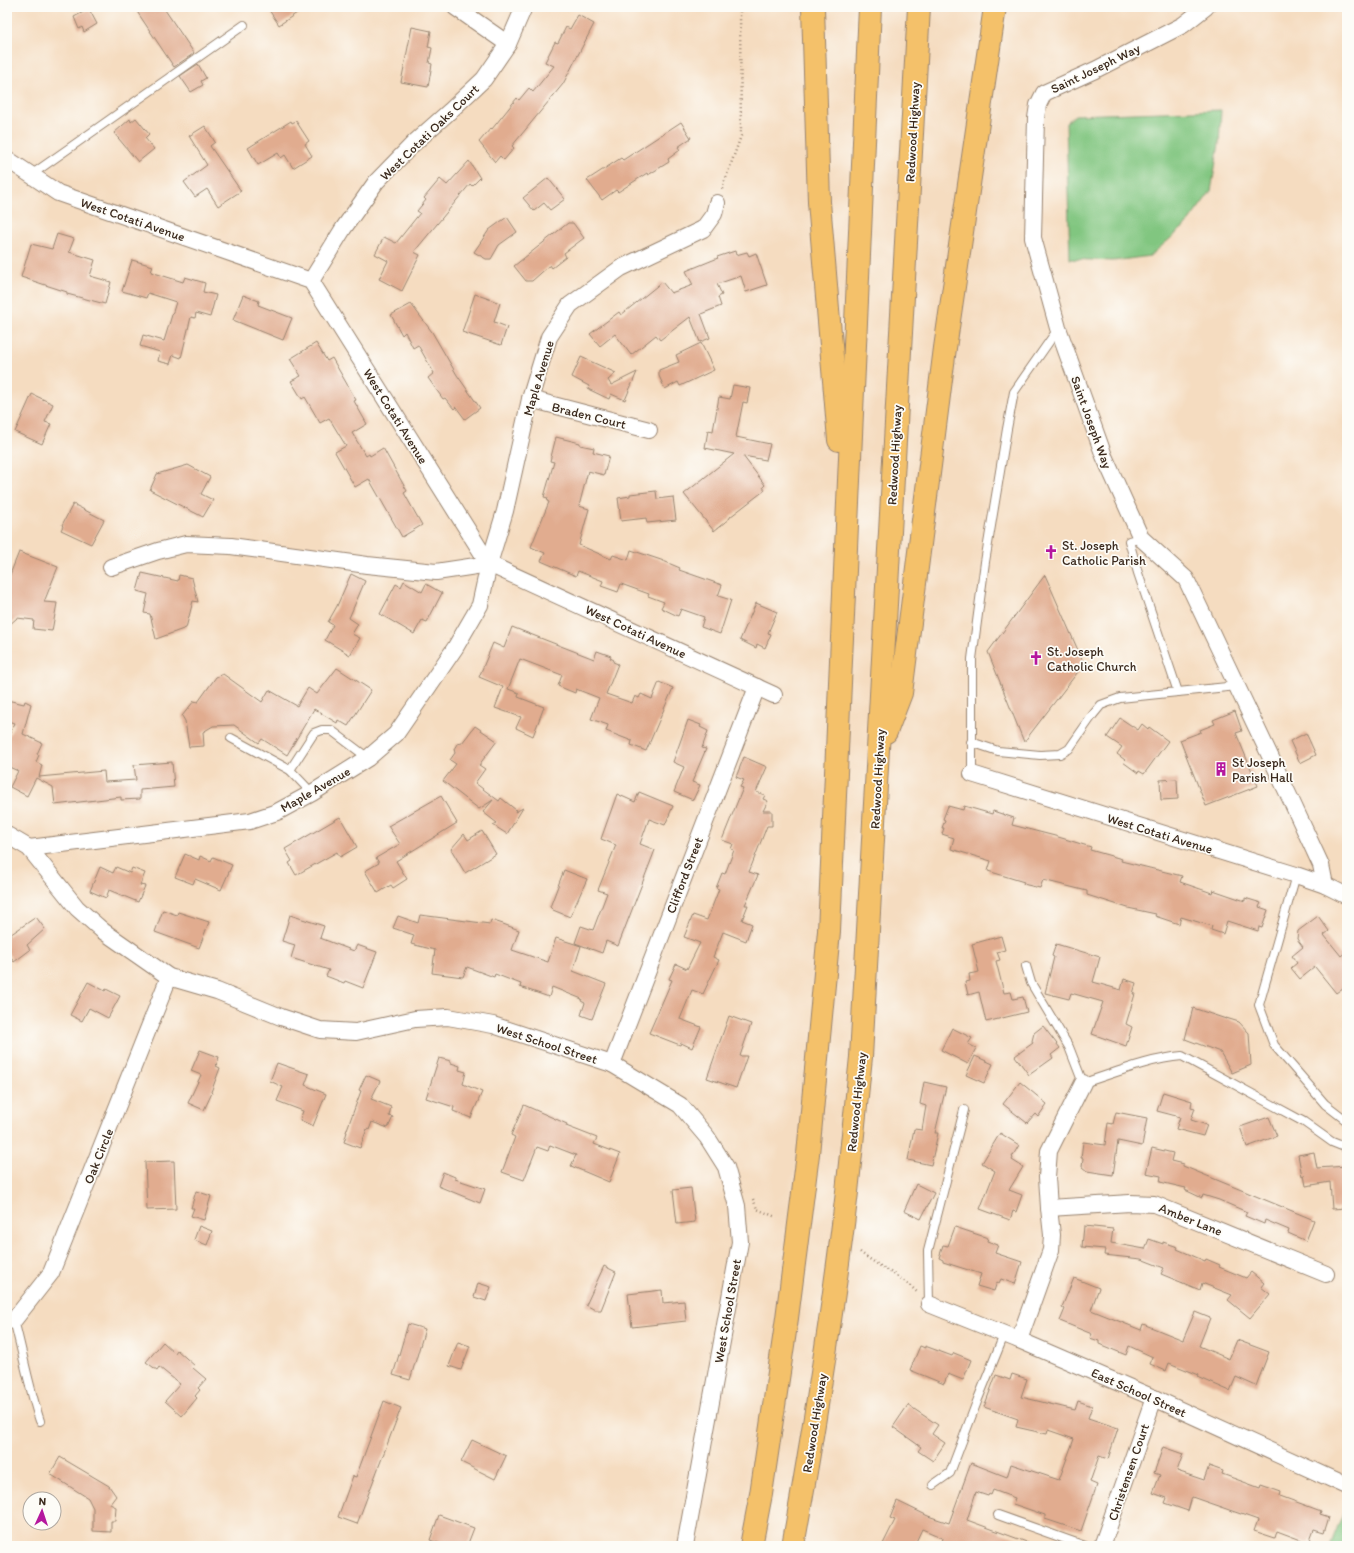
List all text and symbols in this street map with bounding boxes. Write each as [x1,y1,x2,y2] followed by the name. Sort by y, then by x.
[1048,40,1142,97] street label: Saint Joseph Way
[377,81,482,183] street label: West Cotati Oaks Court
[902,82,923,182] street label: Redwood Highway
[79,195,187,244] street label: West Cotati Avenue
[520,339,557,418] street label: Maple Avenue
[360,366,431,467] street label: West Cotati Avenue
[1068,374,1115,470] street label: Saint Joseph Way
[550,399,628,432] street label: Braden Court
[884,405,905,505] street label: Redwood Highway
[1062,538,1146,568] place label: St. Joseph Catholic Parish
[1043,544,1059,560] church icon: St. Joseph Catholic Parish
[583,602,689,661] street label: West Cotati Avenue
[1047,644,1137,674] place label: St. Joseph Catholic Church
[1028,650,1044,666] church icon: St. Joseph Catholic Church
[867,729,888,829] street label: Redwood Highway
[1232,755,1293,785] place label: St Joseph Parish Hall
[1213,761,1229,777] building icon: St Joseph Parish Hall
[278,763,353,815] street label: Maple Avenue
[1105,810,1214,857] street label: West Cotati Avenue
[663,835,706,916] street label: Clifford Street
[494,1020,599,1067] street label: West School Street
[844,1051,869,1153] street label: Redwood Highway
[81,1126,116,1186] street label: Oak Circle
[1157,1200,1225,1239] street label: Amber Lane
[711,1258,744,1364] street label: West School Street
[1089,1365,1189,1420] street label: East School Street
[799,1372,830,1474] street label: Redwood Highway
[1105,1422,1152,1523] street label: Christensen Court
[22,1491,62,1531] north arrow
[38,1495,47,1508] text: N

